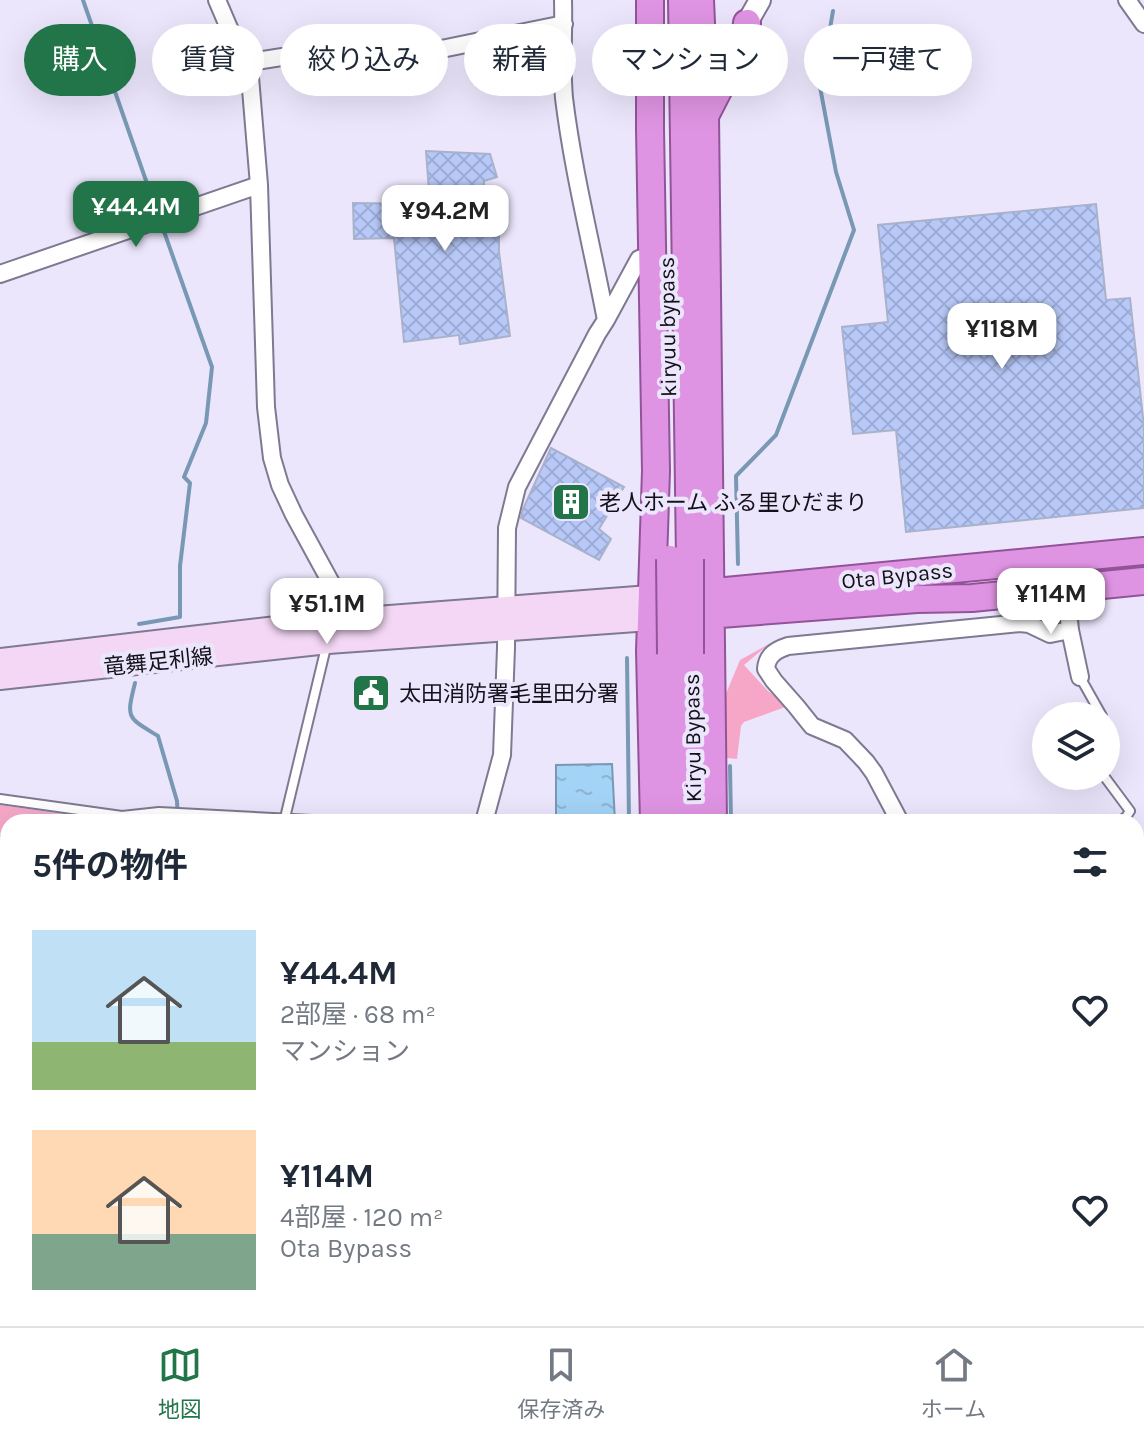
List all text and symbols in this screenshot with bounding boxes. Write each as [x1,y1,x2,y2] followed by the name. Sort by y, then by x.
[24,24,136,96] chip: 購入
[152,24,264,96] chip: 賃貸
[280,24,448,96] chip: 絞り込み
[464,24,576,96] chip: 新着
[592,24,788,96] chip: マンション
[804,24,972,96] chip: 一戸建て
[71,181,201,249] pin: ¥44.4M
[380,185,510,253] pin: ¥94.2M
[91,191,181,222] text: ¥44.4M
[400,195,490,226] text: ¥94.2M
[654,257,682,397] street label: kiryuu bypass
[946,303,1058,371] pin: ¥118M
[965,313,1039,344] text: ¥118M
[550,481,592,523] building icon: 老人ホーム ふる里ひだまり
[599,490,867,516] place label: 老人ホーム ふる里ひだまり
[840,557,954,595] street label: Ota Bypass
[995,568,1107,636] pin: ¥114M
[262,578,392,646] pin: ¥51.1M
[1015,578,1087,609] text: ¥114M
[288,588,366,619] text: ¥51.1M
[102,643,214,681] street label: 竜舞足利線
[350,672,392,714] public building icon: 太田消防署毛里田分署
[679,673,707,803] street label: Kiryu Bypass
[399,681,619,707] place label: 太田消防署毛里田分署
[1032,702,1120,790] map controls
[1032,702,1120,790] button: layers
[1068,840,1112,884] icon: filters
[32,846,188,886] text: 5件の物件
[280,953,398,993] text: ¥44.4M
[96,962,192,1058] icon: home
[1068,988,1112,1032] icon: heart
[280,999,436,1030] text: 2部屋 · 68 m²
[280,1036,410,1067] text: マンション
[280,1156,374,1196] text: ¥114M
[96,1162,192,1258] icon: home
[1068,1188,1112,1232] icon: heart
[280,1202,444,1233] text: 4部屋 · 120 m²
[280,1233,412,1264] text: Ota Bypass
[158,1343,202,1423] tab: 地図
[517,1343,605,1423] tab: 保存済み
[921,1343,986,1423] tab: ホーム

